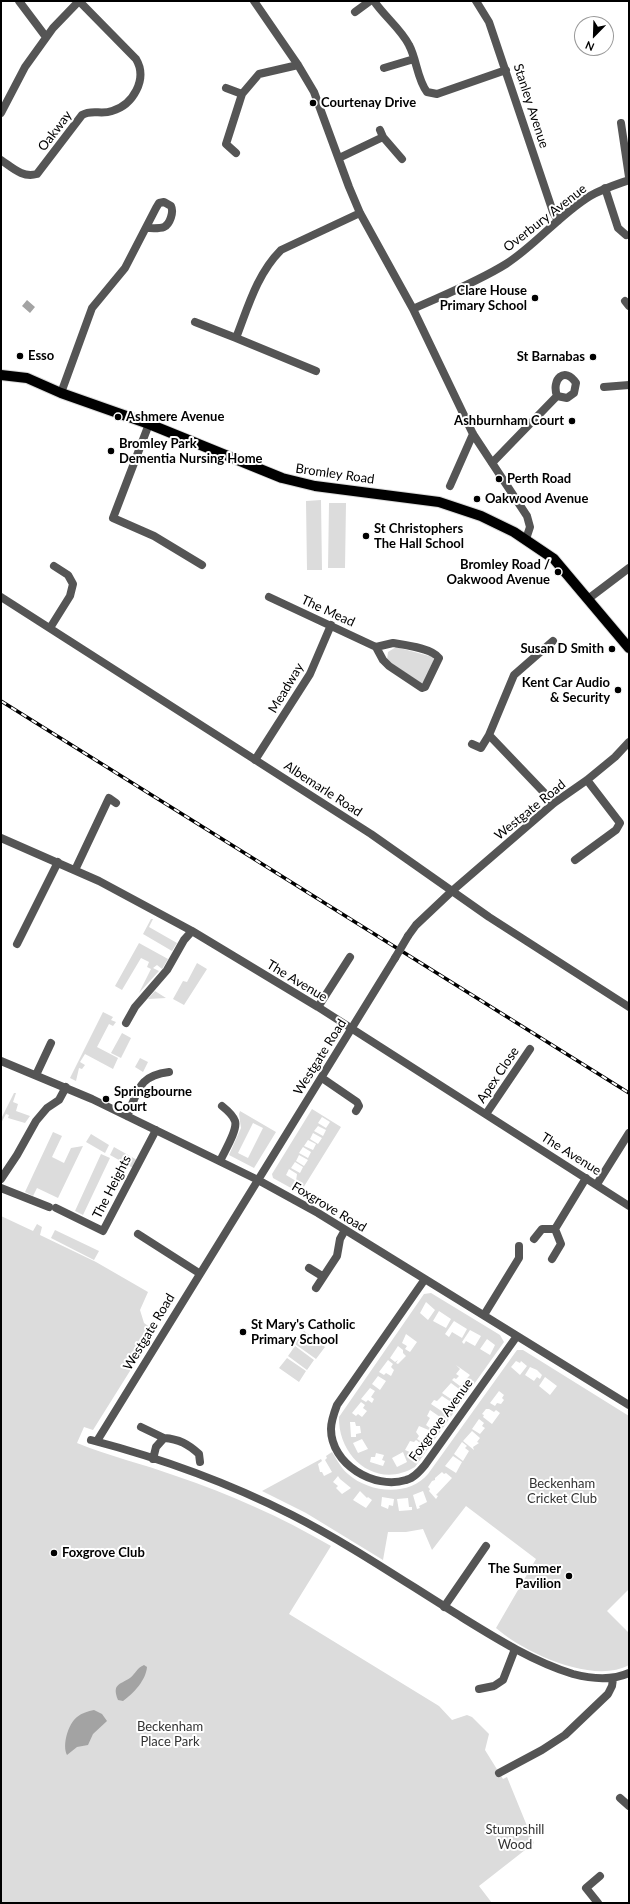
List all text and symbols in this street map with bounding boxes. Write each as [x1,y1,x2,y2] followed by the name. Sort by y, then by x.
[574,16,614,56] north arrow
[583,39,596,54] text: N
[510,62,552,150] street label: Stanley Avenue
[321,95,416,111] place label: Courtenay Drive
[308,98,318,108] marker: Courtenay Drive
[35,108,75,154] street label: Oakway
[500,181,590,255] street label: Overbury Avenue
[440,283,527,314] place label: Clare House Primary School
[530,293,540,303] marker: Clare House Primary School
[28,348,54,364] place label: Esso
[517,349,585,365] place label: St Barnabas
[15,351,25,361] marker: Esso
[588,352,598,362] marker: St Barnabas
[126,409,224,425] place label: Ashmere Avenue
[113,412,123,422] marker: Ashmere Avenue
[454,413,564,429] place label: Ashburnham Court
[567,416,577,426] marker: Ashburnham Court
[119,436,262,467] place label: Bromley Park Dementia Nursing Home
[106,446,116,456] marker: Bromley Park Dementia Nursing Home
[295,461,375,487] street label: Bromley Road
[507,471,571,487] place label: Perth Road
[494,474,504,484] marker: Perth Road
[485,491,588,507] place label: Oakwood Avenue
[472,494,482,504] marker: Oakwood Avenue
[374,521,464,552] place label: St Christophers The Hall School
[361,531,371,541] marker: St Christophers The Hall School
[447,557,550,588] place label: Bromley Road / Oakwood Avenue
[553,567,563,577] marker: Bromley Road / Oakwood Avenue
[299,592,357,630] street label: The Mead
[520,641,604,657] place label: Susan D Smith
[607,644,617,654] marker: Susan D Smith
[265,660,307,716] street label: Meadway
[522,675,610,706] place label: Kent Car Audio & Security
[613,685,623,695] marker: Kent Car Audio & Security
[281,758,365,820] street label: Albemarle Road
[491,777,569,843] street label: Westgate Road
[264,957,330,1005] street label: The Avenue
[290,1016,350,1098] street label: Westgate Road
[474,1044,522,1106] street label: Apex Close
[114,1084,192,1115] place label: Springbourne Court
[101,1094,111,1104] marker: Springbourne Court
[538,1129,604,1179] street label: The Avenue
[89,1153,135,1221] street label: The Heights
[289,1179,369,1235] street label: Foxgrove Road
[120,1291,178,1373] street label: Westgate Road
[251,1317,355,1348] place label: St Mary's Catholic Primary School
[238,1327,248,1337] marker: St Mary's Catholic Primary School
[406,1376,476,1464] street label: Foxgrove Avenue
[527,1476,597,1507] park label: Beckenham Cricket Club
[62,1545,145,1561] place label: Foxgrove Club
[49,1548,59,1558] marker: Foxgrove Club
[488,1561,561,1592] place label: The Summer Pavilion
[564,1571,574,1581] marker: The Summer Pavilion
[137,1719,203,1750] park label: Beckenham Place Park
[486,1822,544,1853] park label: Stumpshill Wood

